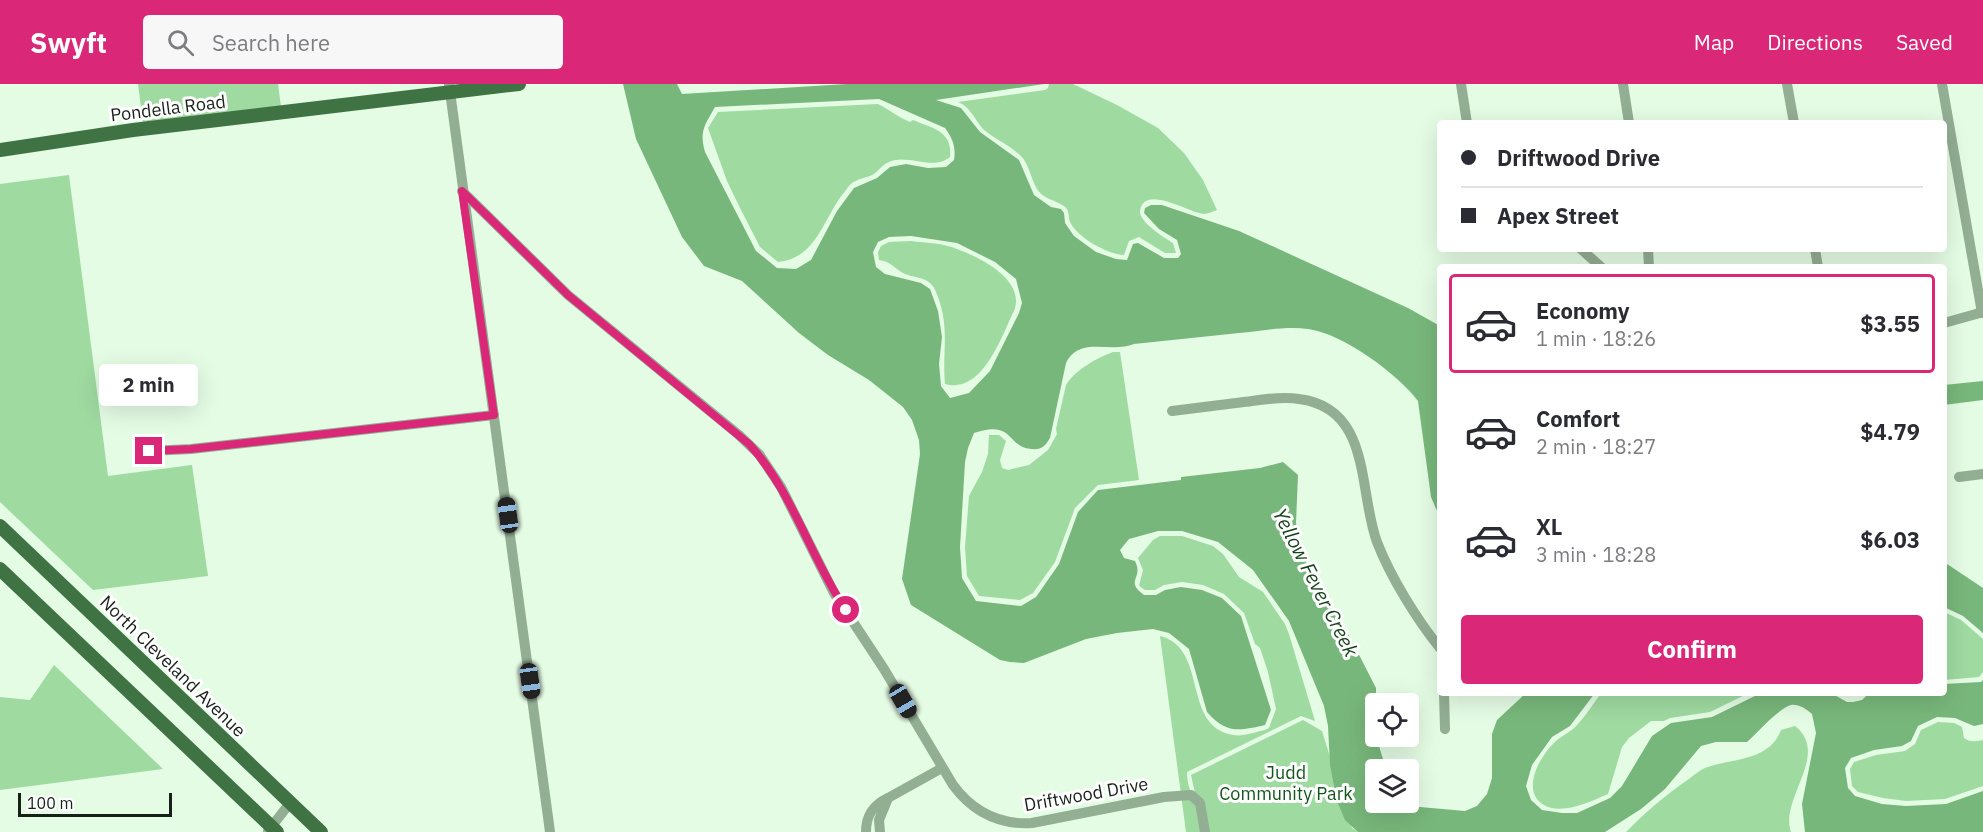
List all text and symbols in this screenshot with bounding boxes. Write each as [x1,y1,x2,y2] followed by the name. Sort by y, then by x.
[143,15,563,69] search box
[30,24,107,61] text: Swyft
[164,26,197,59] icon: search
[212,28,330,57] text: Search here
[1694,28,1734,56] text: Map
[1767,28,1863,56] text: Directions
[1896,28,1953,56] text: Saved
[109,90,227,126] street label: Pondella Road
[1497,143,1660,172] text: Driftwood Drive
[1497,201,1619,230] text: Apex Street
[1536,296,1630,325] text: Economy
[1464,297,1518,351] icon: car
[1860,309,1920,338] text: $3.55
[1536,325,1656,352] text: 1 min · 18:26
[100,364,198,406] callout: 2 min
[122,371,175,398] text: 2 min
[1536,404,1620,433] text: Comfort
[1464,405,1518,459] icon: car
[1860,417,1920,446] text: $4.79
[1536,433,1656,460] text: 2 min · 18:27
[135,437,162,464] route end
[497,496,519,534] car
[1267,503,1365,661] water label: Yellow Fever Creek
[1536,512,1562,541] text: XL
[1464,513,1518,567] icon: car
[1860,525,1920,554] text: $6.03
[1536,541,1656,568] text: 3 min · 18:28
[95,590,251,742] street label: North Cleveland Avenue
[832,596,859,623] route start
[1461,615,1923,684] button: Confirm
[519,662,541,700] car
[886,681,920,721] car
[1365,693,1419,813] map controls
[1365,693,1419,747] button: locate
[1365,759,1419,813] button: layers
[1219,761,1353,805] park label: Judd Community Park
[1022,772,1150,816] street label: Driftwood Drive
[18,790,172,818] scale bar
[27,793,74,813] text: 100 m

